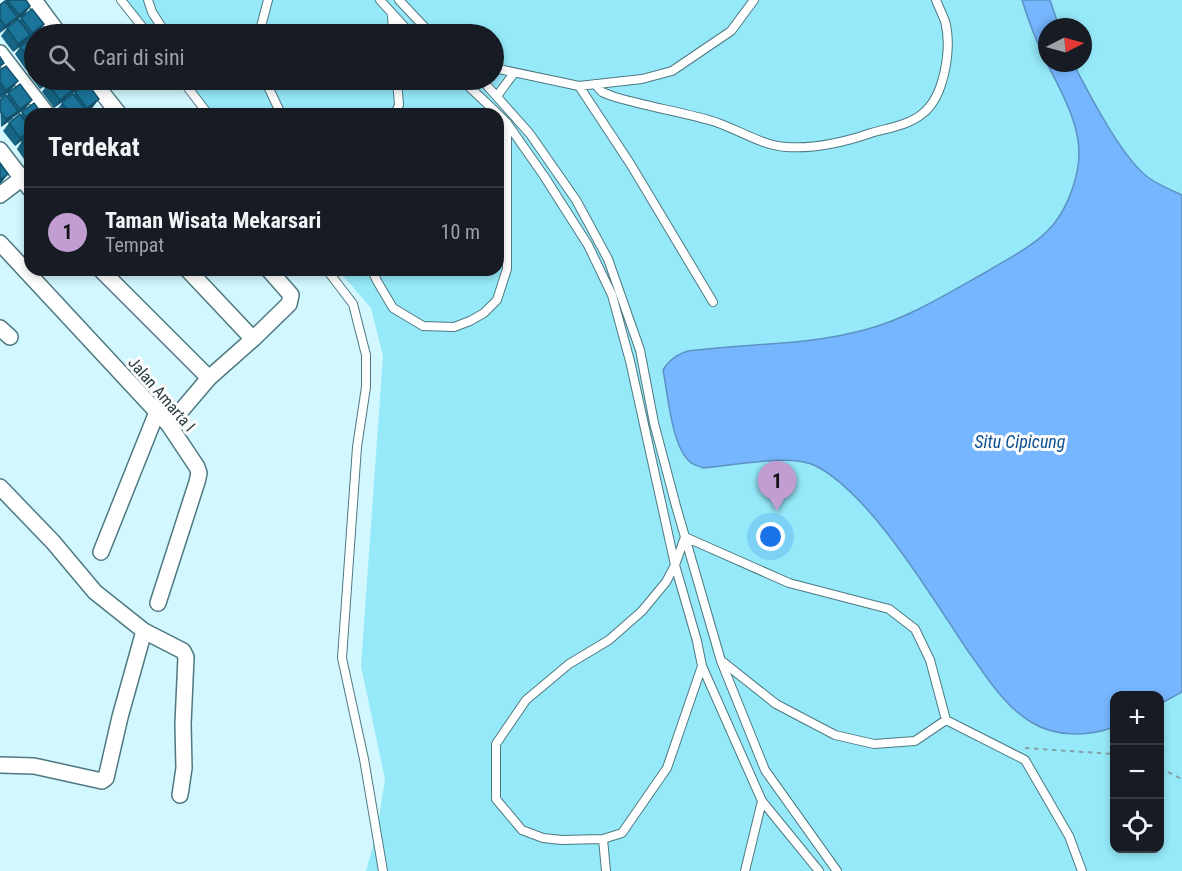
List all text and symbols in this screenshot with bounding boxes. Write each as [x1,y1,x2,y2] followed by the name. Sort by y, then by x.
[1038,18,1092,72] north arrow
[24,24,504,90] search box
[45,41,78,74] icon: search
[93,45,185,70] text: Cari di sini
[48,132,140,162] text: Terdekat
[105,208,321,233] text: Taman Wisata Mekarsari
[62,220,73,244] text: 1
[441,220,480,244] text: 10 m
[105,233,164,257] text: Tempat
[124,353,199,435] street label: Jalan Amarta I
[975,431,1066,452] water label: Situ Cipicung
[758,462,796,511] pin: 1
[756,522,785,551] your location
[1110,691,1164,853] map controls
[1110,691,1164,745] button: +
[1110,745,1164,799] button: −
[1110,799,1164,853] button: locate

